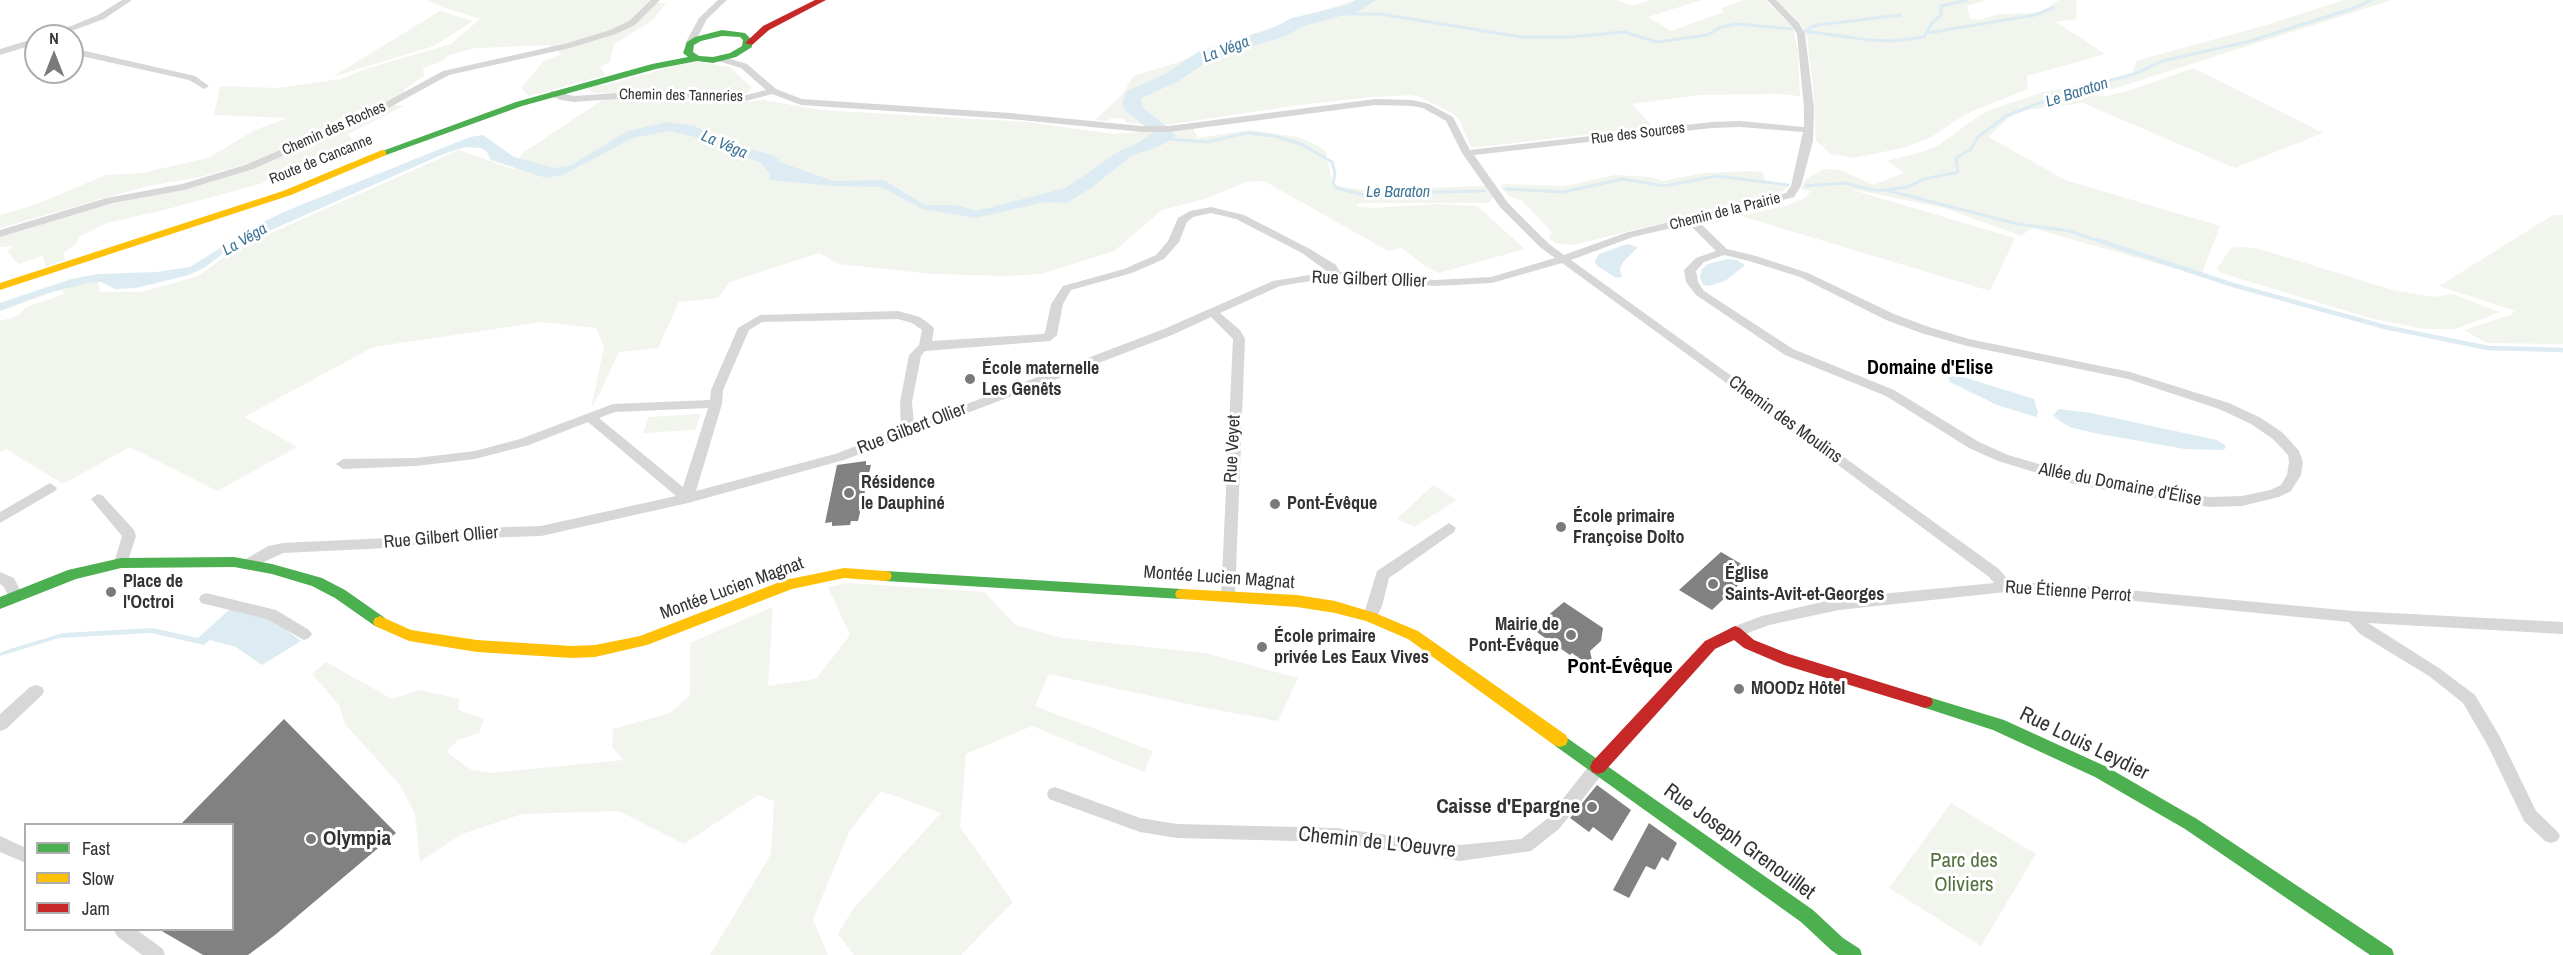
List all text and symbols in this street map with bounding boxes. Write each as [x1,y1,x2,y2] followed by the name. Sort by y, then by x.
[24,24,84,84] north arrow
[49,27,59,49] text: N
[1200,32,1252,68] water label: La Véga
[2044,74,2110,112] water label: Le Baraton
[619,86,743,106] street label: Chemin des Tanneries
[279,98,389,160] street label: Chemin des Roches
[1590,119,1686,149] street label: Rue des Sources
[698,127,750,163] water label: La Véga
[267,131,375,189] street label: Route de Cancanne
[1366,183,1430,203] water label: Le Baraton
[1668,190,1782,234] street label: Chemin de la Prairie
[219,220,271,260] water label: La Véga
[1311,267,1427,293] street label: Rue Gilbert Ollier
[1867,357,1993,381] district label: Domaine d'Elise
[982,358,1099,400] place label: École maternelle Les Genêts
[1724,371,1846,469] street label: Chemin des Moulins
[963,372,977,386] marker: École maternelle Les Genêts
[855,398,969,460] street label: Rue Gilbert Ollier
[1220,414,1246,484] street label: Rue Veyet
[2037,459,2203,511] street label: Allée du Domaine d'Élise
[861,472,945,514] place label: Résidence le Dauphiné
[842,486,856,500] marker: Résidence le Dauphiné
[1287,493,1377,515] place label: Pont-Évêque
[1268,497,1282,511] marker: Pont-Évêque
[1573,506,1685,548] place label: École primaire Françoise Dolto
[1554,520,1568,534] marker: École primaire Françoise Dolto
[383,522,499,554] street label: Rue Gilbert Ollier
[657,553,807,625] street label: Montée Lucien Magnat
[1143,562,1295,594] street label: Montée Lucien Magnat
[1725,563,1884,606] place label: Église Saints-Avit-et-Georges
[123,571,183,614] place label: Place de l'Octroi
[1706,577,1720,591] marker: Église Saints-Avit-et-Georges
[2004,577,2132,607] street label: Rue Étienne Perrot
[104,585,118,599] marker: Place de l'Octroi
[1469,614,1559,656] place label: Mairie de Pont-Évêque
[1274,626,1429,668] place label: École primaire privée Les Eaux Vives
[1564,628,1578,642] marker: Mairie de Pont-Évêque
[1255,640,1269,654] marker: École primaire privée Les Eaux Vives
[1567,654,1673,680] district label: Pont-Évêque
[1751,678,1845,700] place label: MOODz Hôtel
[1732,682,1746,696] marker: MOODz Hôtel
[2015,702,2153,786] street label: Rue Louis Leydier
[1658,779,1820,905] street label: Rue Joseph Grenouillet
[1436,794,1580,820] place label: Caisse d'Epargne
[1585,800,1599,814] marker: Caisse d'Epargne
[1297,822,1457,864] street label: Chemin de L'Oeuvre
[24,823,234,931] legend
[323,826,391,852] place label: Olympia
[304,832,318,846] marker: Olympia
[82,836,110,861] text: Fast
[1930,848,1998,898] park label: Parc des Oliviers
[82,866,114,891] text: Slow
[82,896,110,921] text: Jam

